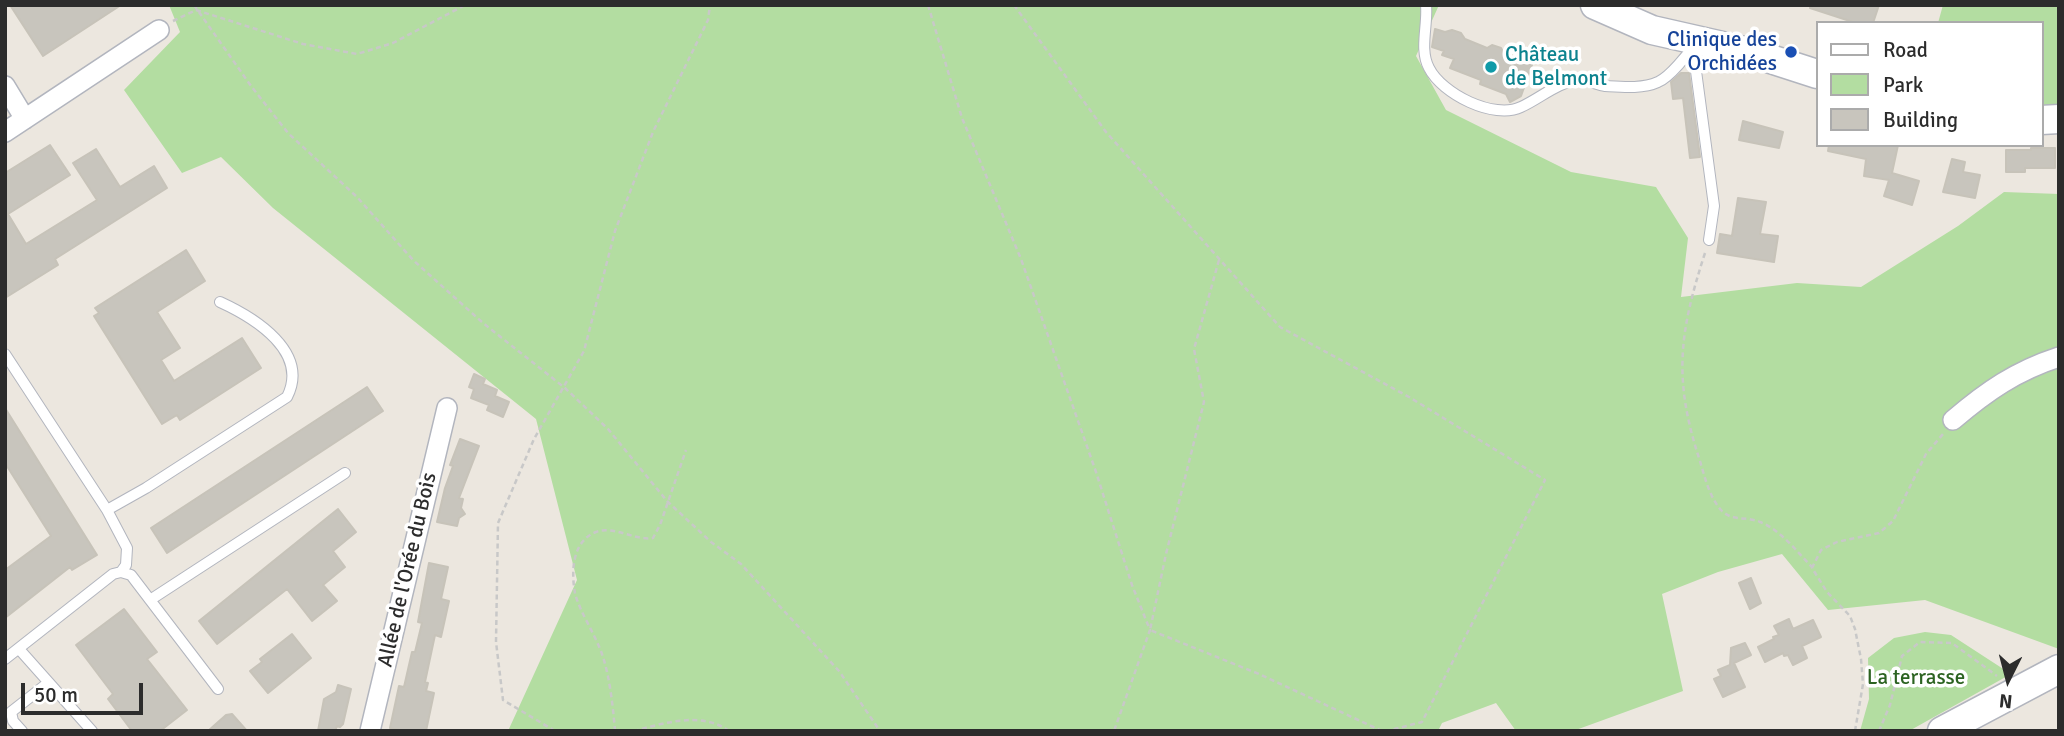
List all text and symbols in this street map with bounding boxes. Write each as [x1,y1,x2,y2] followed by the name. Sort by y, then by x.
[1815,21,2043,147] legend
[1667,27,1777,77] place label: Clinique des Orchidées
[1883,37,1928,63] text: Road
[1505,42,1607,92] place label: Château de Belmont
[1783,44,1799,60] marker: Clinique des Orchidées
[1483,59,1499,75] marker: Château de Belmont
[1883,72,1923,98] text: Park
[1883,107,1958,133] text: Building
[373,470,443,670] street label: Allée de l'Orée du Bois
[1973,645,2043,715] north arrow
[1867,665,1965,691] park label: La terrasse
[24,670,147,714] scale bar
[34,682,78,708] text: 50 m
[1998,688,2014,714] text: N

